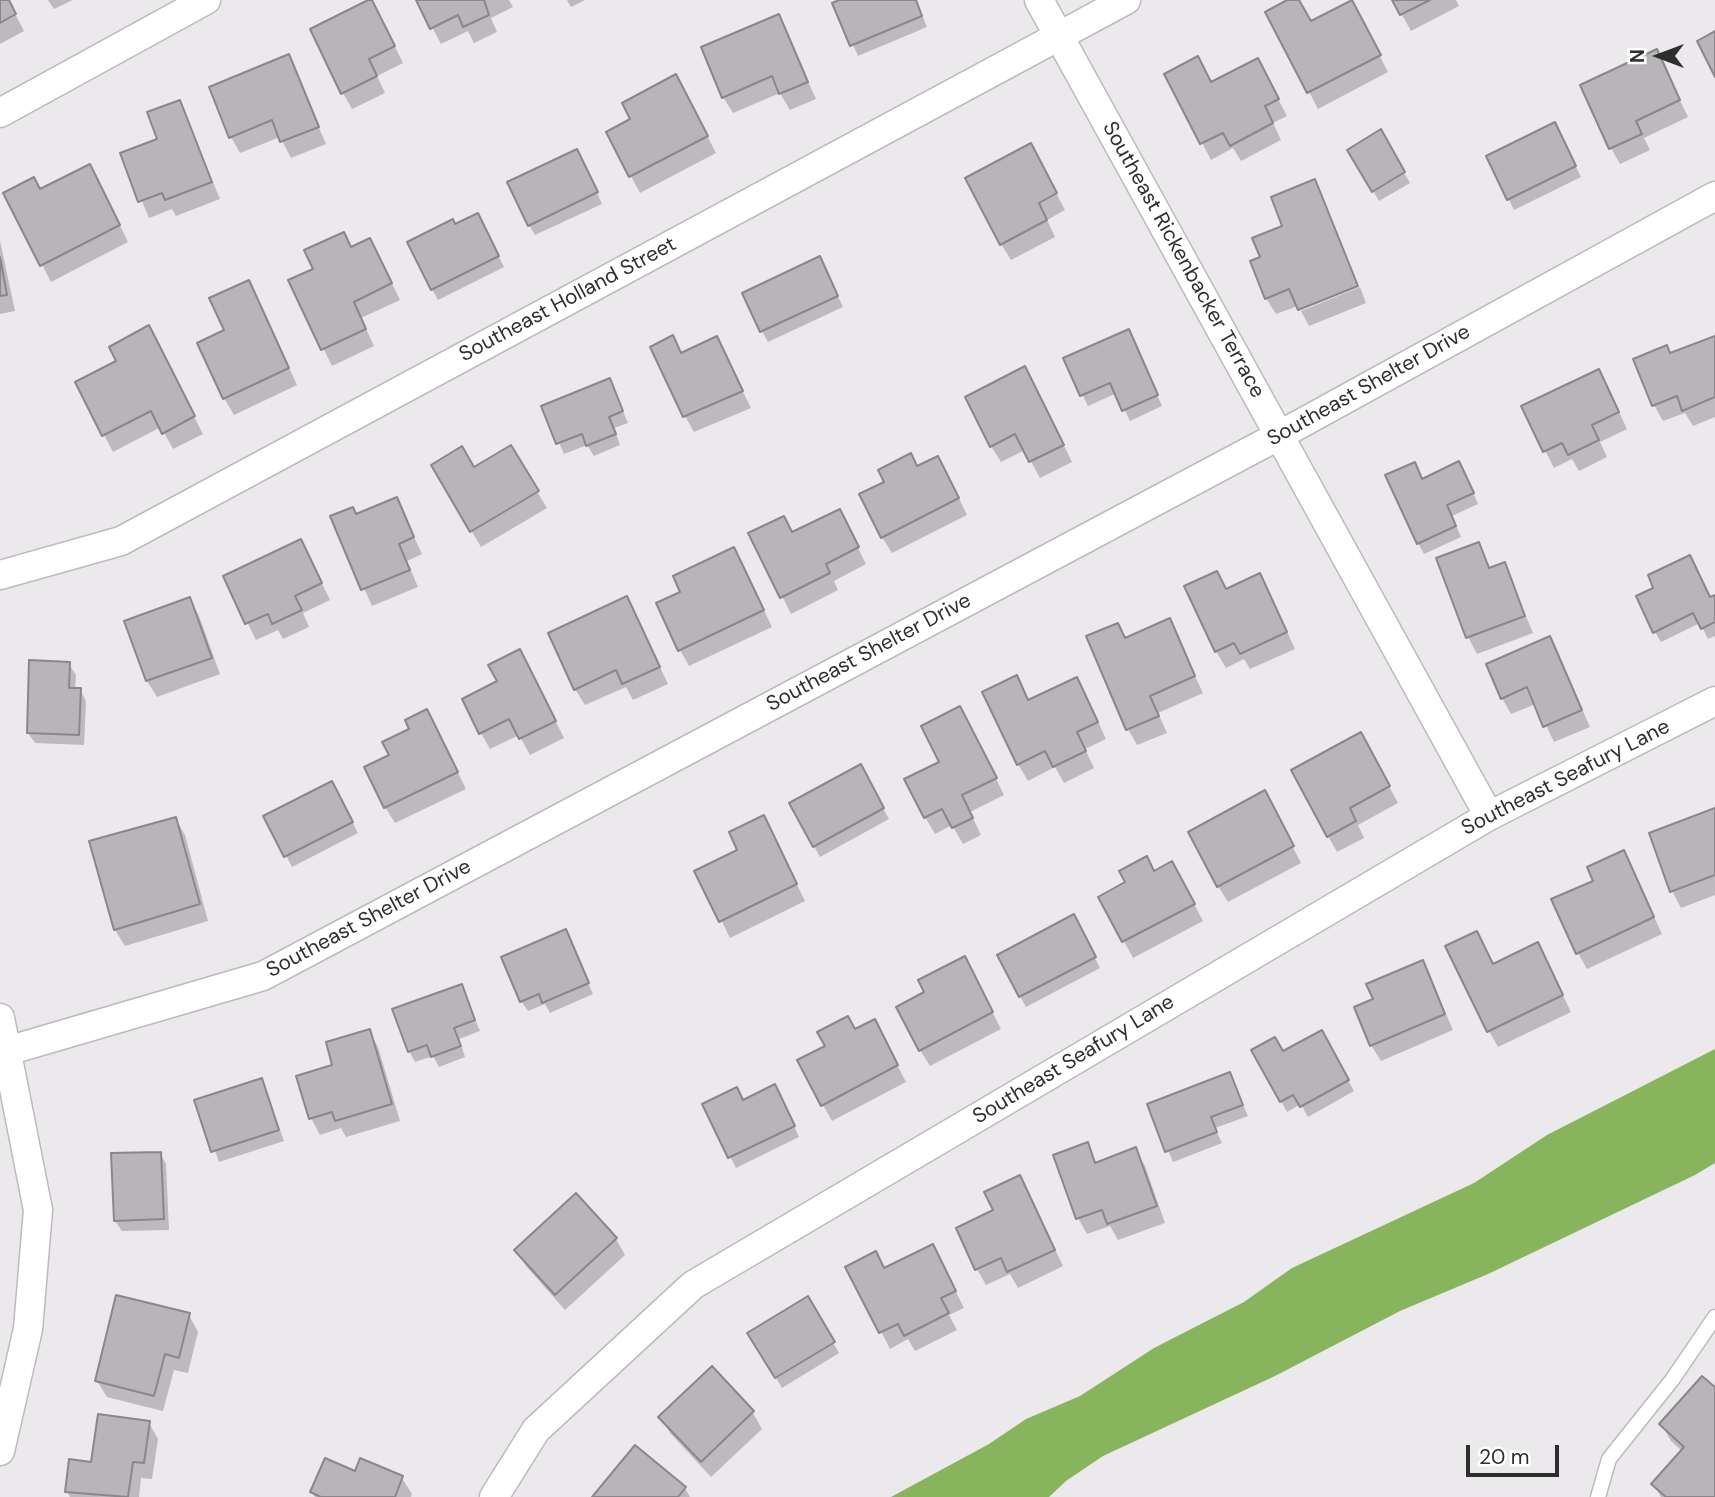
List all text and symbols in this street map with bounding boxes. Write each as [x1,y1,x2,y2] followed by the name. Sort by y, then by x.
[1624,21,1694,91] north arrow
[1625,49,1650,63] text: N
[1096,117,1270,403] street label: Southeast Rickenbacker Terrace
[455,232,681,368] street label: Southeast Holland Street
[1263,320,1475,452] street label: Southeast Shelter Drive
[762,588,976,718] street label: Southeast Shelter Drive
[1458,714,1674,842] street label: Southeast Seafury Lane
[262,854,476,984] street label: Southeast Shelter Drive
[969,990,1179,1130] street label: Southeast Seafury Lane
[1470,1430,1563,1474] scale bar
[1479,1443,1530,1471] text: 20 m

